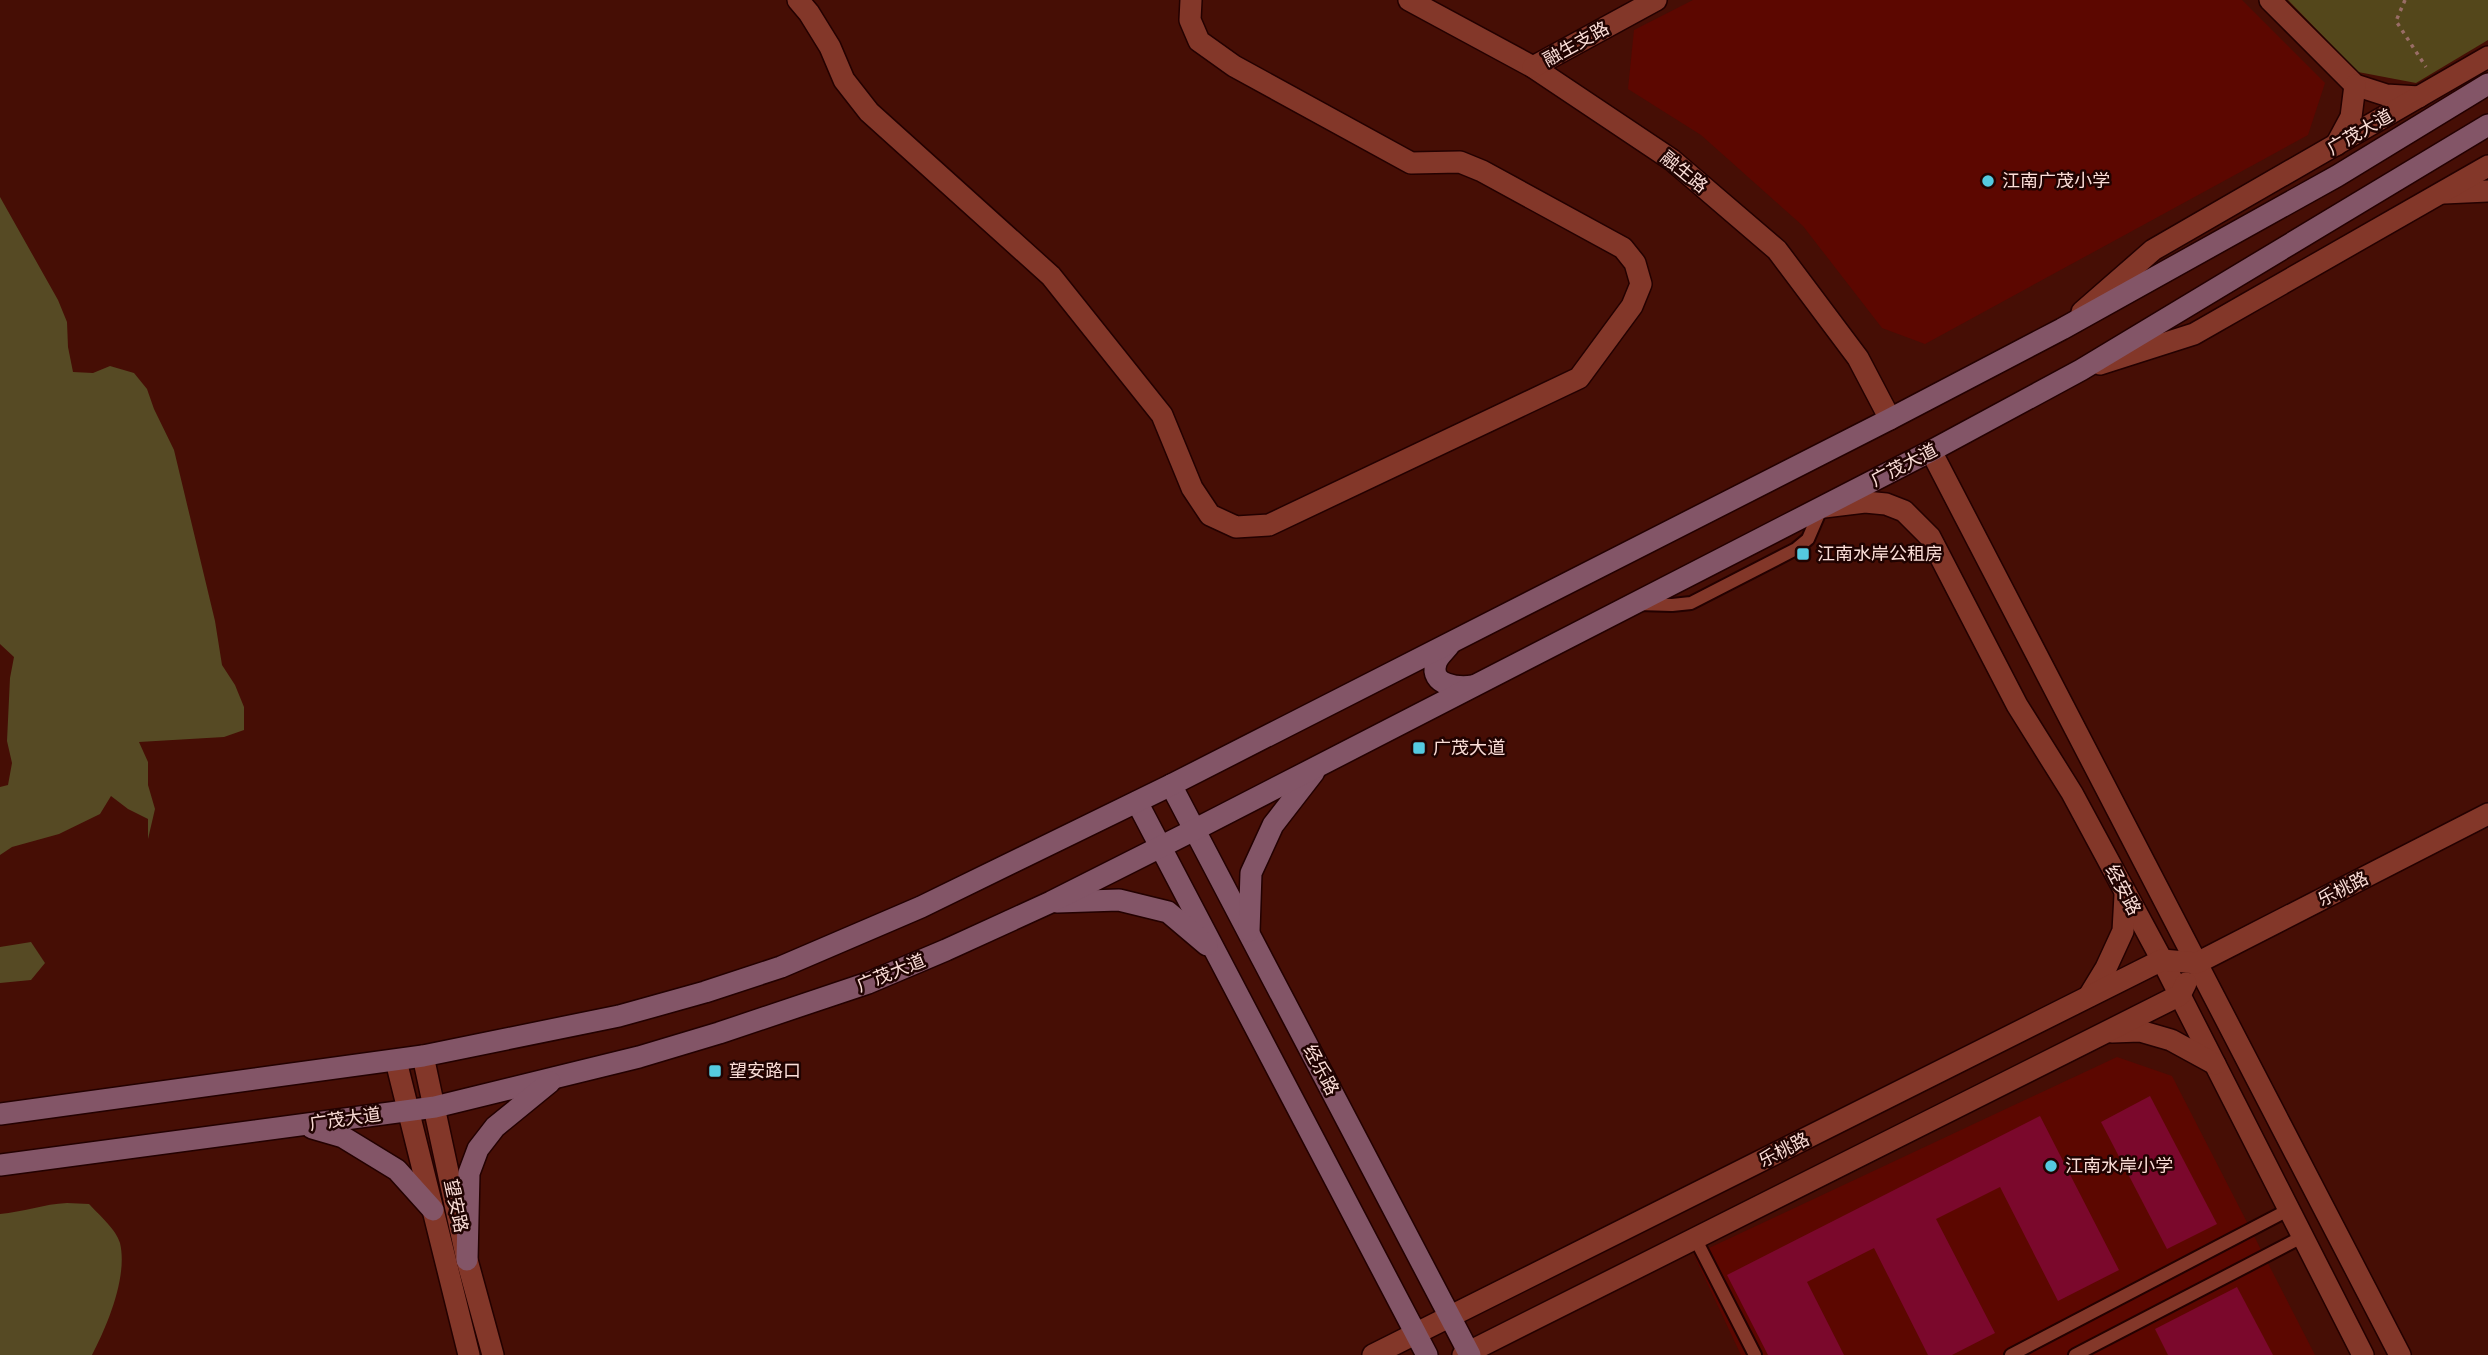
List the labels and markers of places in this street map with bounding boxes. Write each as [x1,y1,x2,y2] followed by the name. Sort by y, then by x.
[2002,170,2110,191] place label: 江南广茂小学
[1980,173,1996,189] marker: 江南广茂小学
[1817,543,1943,564] place label: 江南水岸公租房
[1795,546,1811,562] marker: 江南水岸公租房
[1433,737,1505,758] place label: 广茂大道
[1411,740,1427,756] marker: 广茂大道
[729,1060,801,1081] place label: 望安路口
[707,1063,723,1079] marker: 望安路口
[2065,1155,2173,1176] place label: 江南水岸小学
[2043,1158,2059,1174] marker: 江南水岸小学

